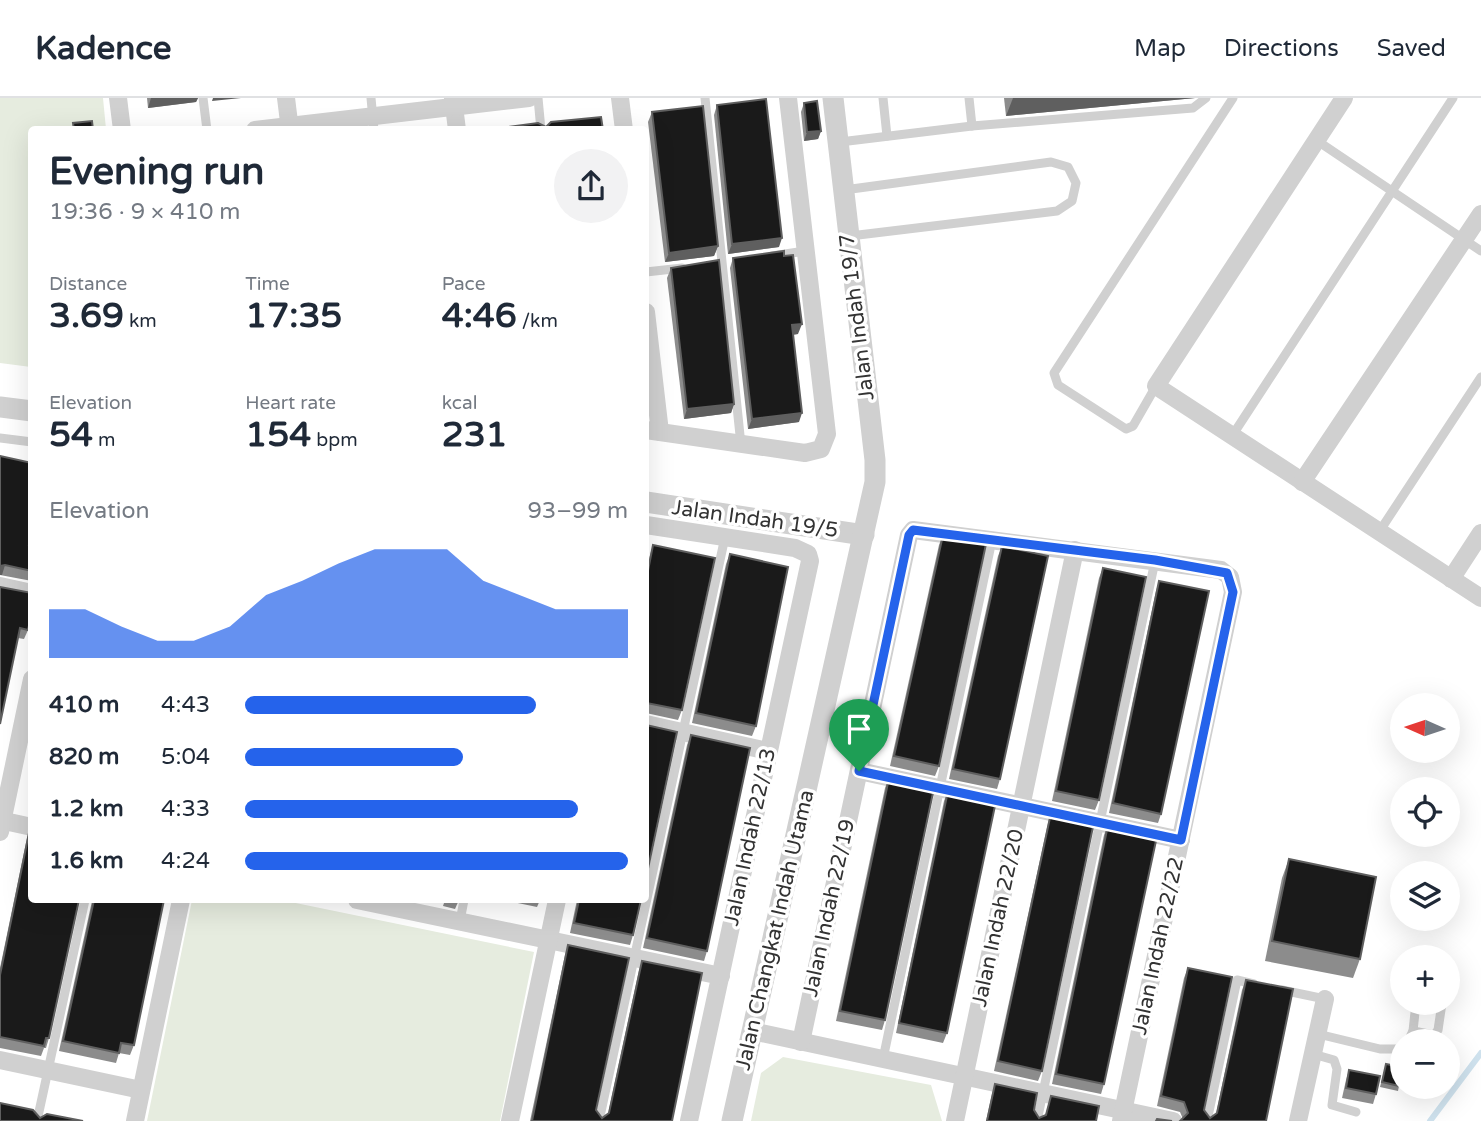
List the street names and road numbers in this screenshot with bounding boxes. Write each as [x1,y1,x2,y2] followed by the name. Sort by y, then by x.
[834,232,880,402] street label: Jalan Indah 19/7
[670,495,840,543] street label: Jalan Indah 19/5
[719,746,781,928] street label: Jalan Indah 22/13
[731,787,819,1073] street label: Jalan Changkat Indah Utama
[798,817,860,999] street label: Jalan Indah 22/19
[967,827,1029,1009] street label: Jalan Indah 22/20
[1127,855,1189,1037] street label: Jalan Indah 22/22

